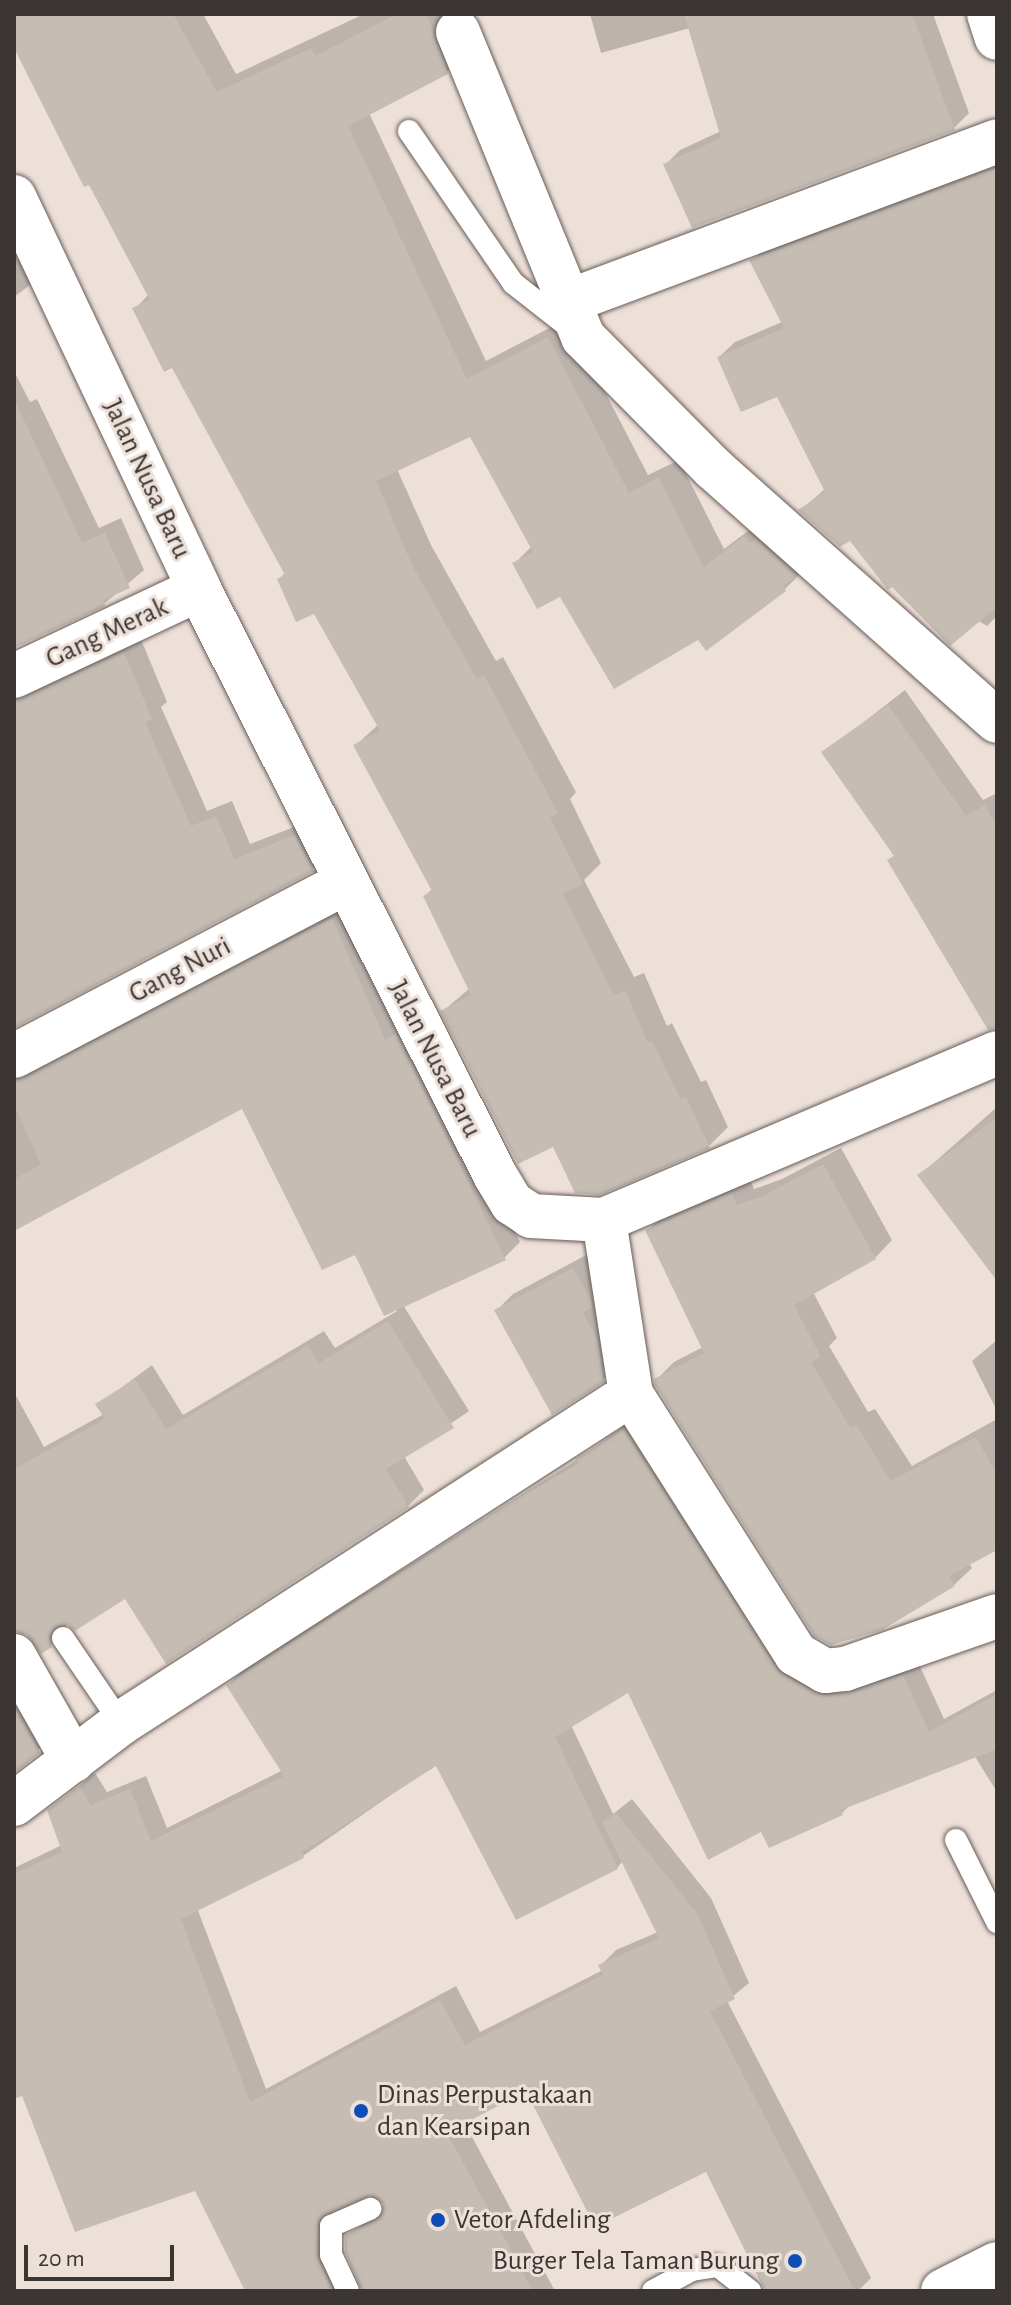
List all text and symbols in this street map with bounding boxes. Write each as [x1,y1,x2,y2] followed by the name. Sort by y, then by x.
[95,394,199,564] street label: Jalan Nusa Baru
[41,590,173,676] street label: Gang Merak
[123,929,237,1011] street label: Gang Nuri
[381,975,489,1143] street label: Jalan Nusa Baru
[377,2078,593,2144] place label: Dinas Perpustakaan dan Kearsipan
[352,2102,370,2120] marker: Dinas Perpustakaan dan Kearsipan
[454,2203,610,2237] place label: Vetor Afdeling
[429,2211,447,2229] marker: Vetor Afdeling
[28,2229,178,2279] scale bar
[493,2244,779,2278] place label: Burger Tela Taman Burung
[38,2247,85,2271] text: 20 m
[786,2252,804,2270] marker: Burger Tela Taman Burung

